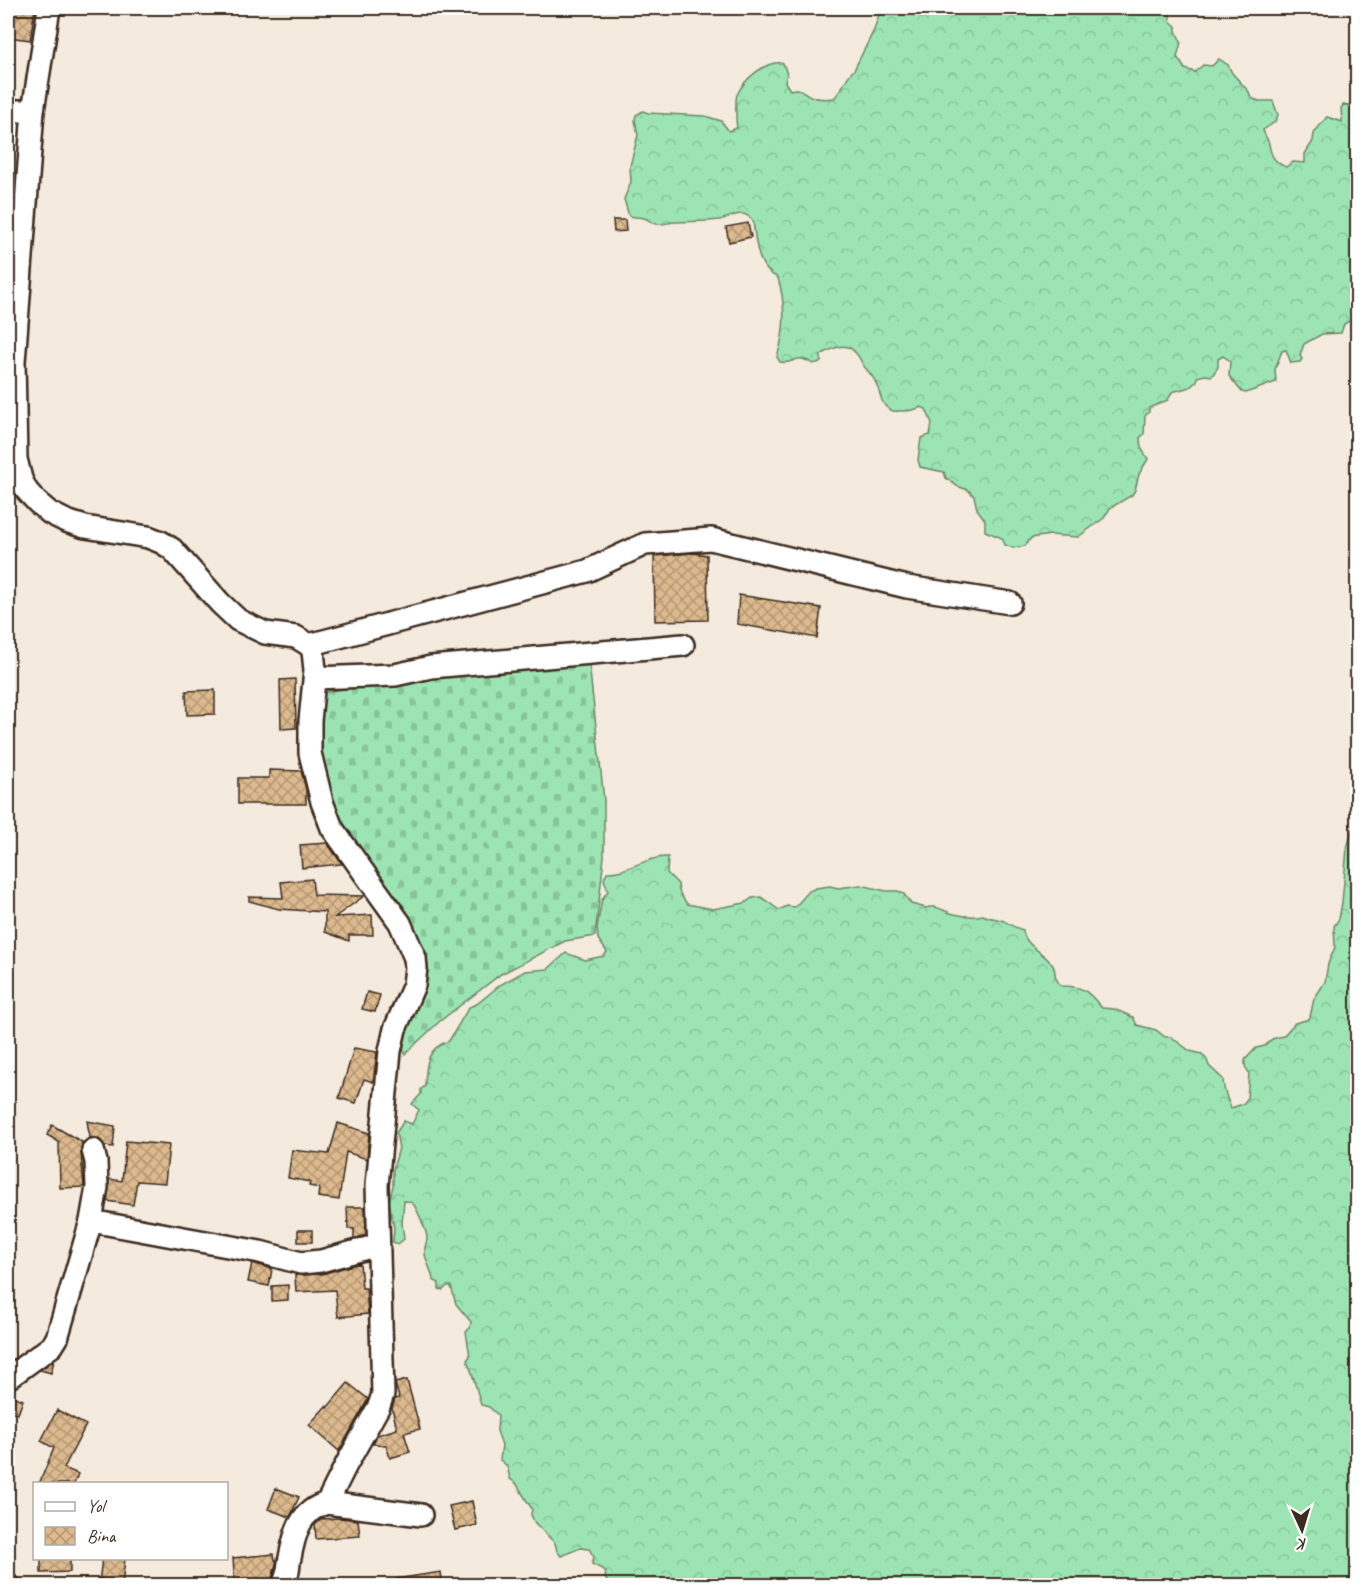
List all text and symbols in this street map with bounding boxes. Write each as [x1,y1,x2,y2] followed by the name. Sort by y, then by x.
[33,1482,228,1560] legend
[87,1495,107,1517] text: Yol
[1272,1500,1332,1560] north arrow
[87,1525,117,1547] text: Bina
[1294,1534,1308,1554] text: K

